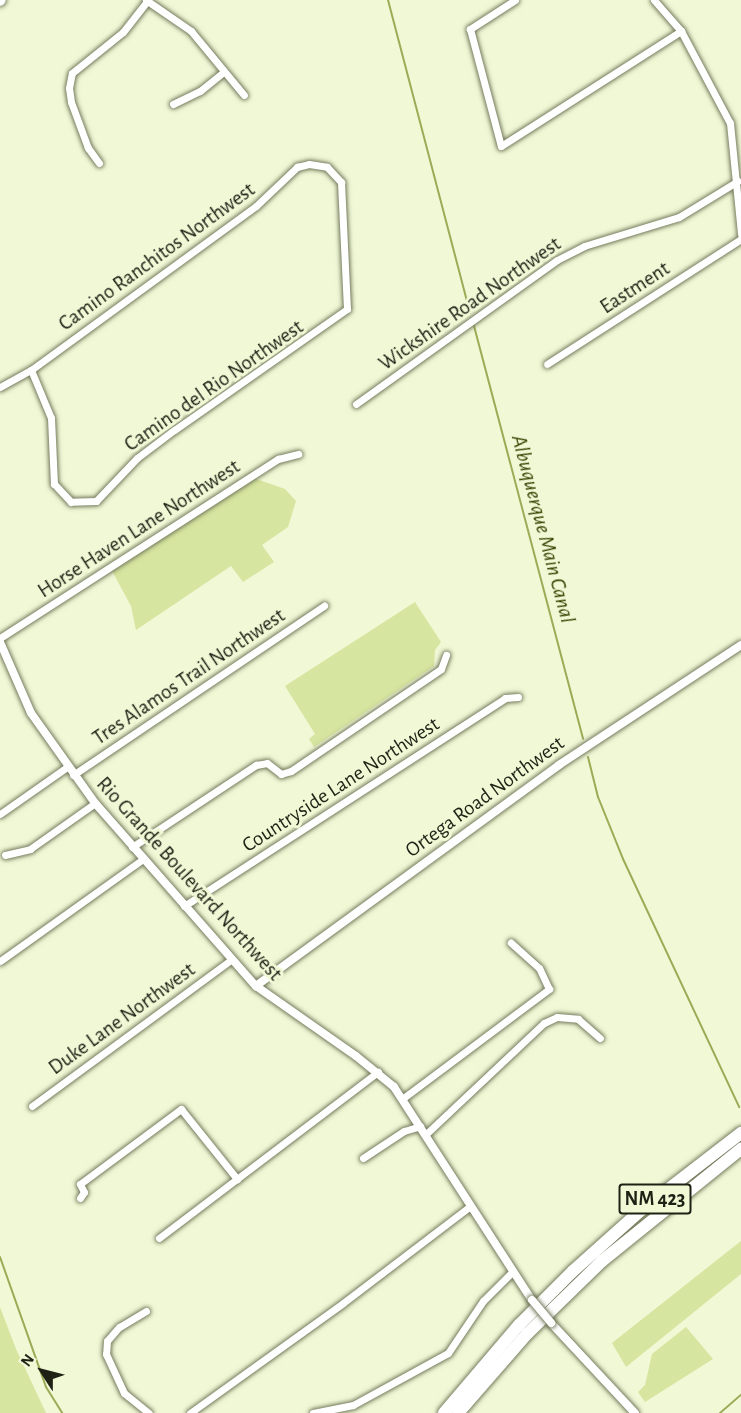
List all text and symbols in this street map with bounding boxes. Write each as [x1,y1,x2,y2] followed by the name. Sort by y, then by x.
[54,177,260,337] street label: Camino Ranchitos Northwest
[374,232,566,376] street label: Wickshire Road Northwest
[595,256,675,320] street label: Eastment
[120,315,308,457] street label: Camino del Rio Northwest
[505,432,581,626] water label: Albuquerque Main Canal
[33,454,245,604] street label: Horse Haven Lane Northwest
[88,603,290,751] street label: Tres Alamos Trail Northwest
[238,712,444,858] street label: Countryside Lane Northwest
[401,731,569,863] street label: Ortega Road Northwest
[91,772,287,986] street label: Rio Grande Boulevard Northwest
[44,957,200,1081] street label: Duke Lane Northwest
[618,1182,692,1216] road number: NM 423
[12,1341,72,1401] north arrow
[18,1351,37,1370] text: N

